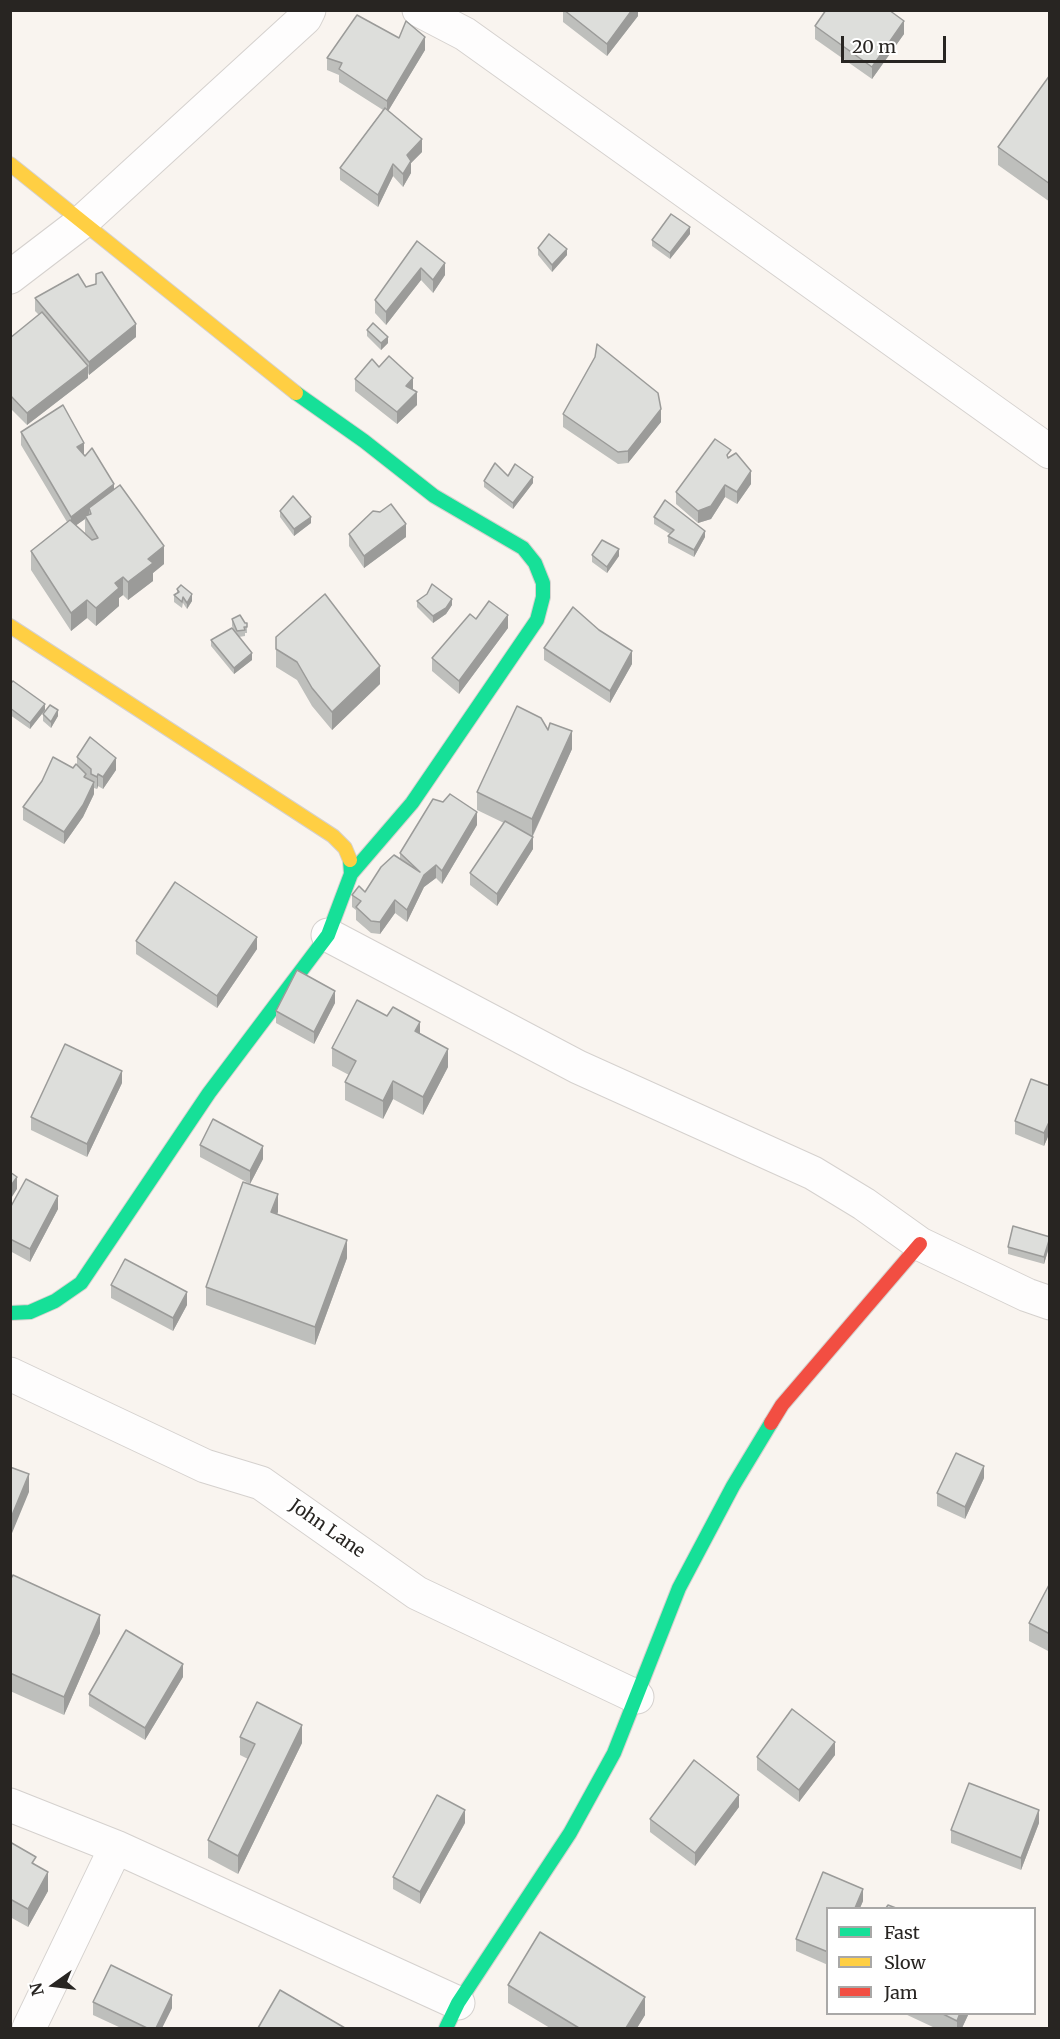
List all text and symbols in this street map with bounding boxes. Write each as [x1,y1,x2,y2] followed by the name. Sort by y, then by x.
[844,24,949,62] scale bar
[852,35,896,58] text: 20 m
[285,1495,369,1563] street label: John Lane
[826,1907,1036,2015] legend
[884,1921,920,1944] text: Fast
[884,1951,926,1974] text: Slow
[24,1955,84,2015] north arrow
[25,1981,48,1998] text: N
[884,1981,918,2004] text: Jam

